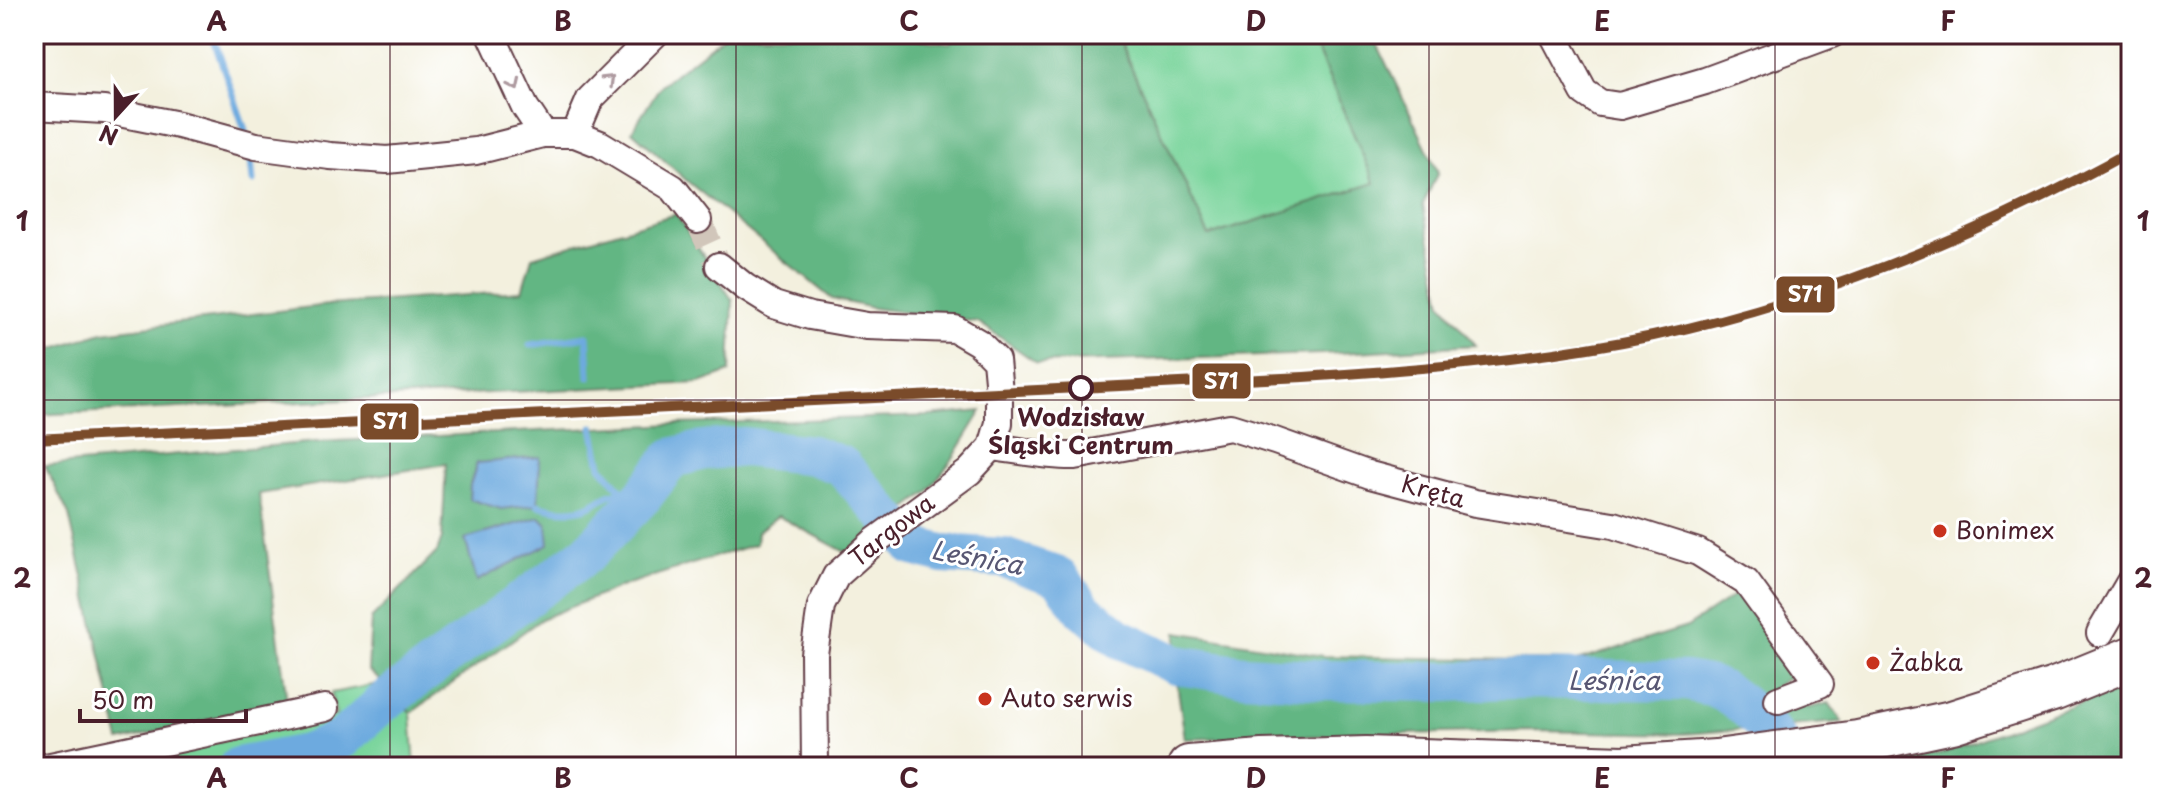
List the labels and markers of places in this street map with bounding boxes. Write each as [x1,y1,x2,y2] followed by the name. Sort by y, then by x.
[1069,376,1093,400] marker: Wodzisław Śląski Centrum
[988,398,1174,462] place label: Wodzisław Śląski Centrum
[1956,511,2054,547] place label: Bonimex
[1931,522,1949,540] marker: Bonimex
[1889,643,1963,679] place label: Żabka
[1864,654,1882,672] marker: Żabka
[1001,679,1133,715] place label: Auto serwis
[976,690,994,708] marker: Auto serwis

